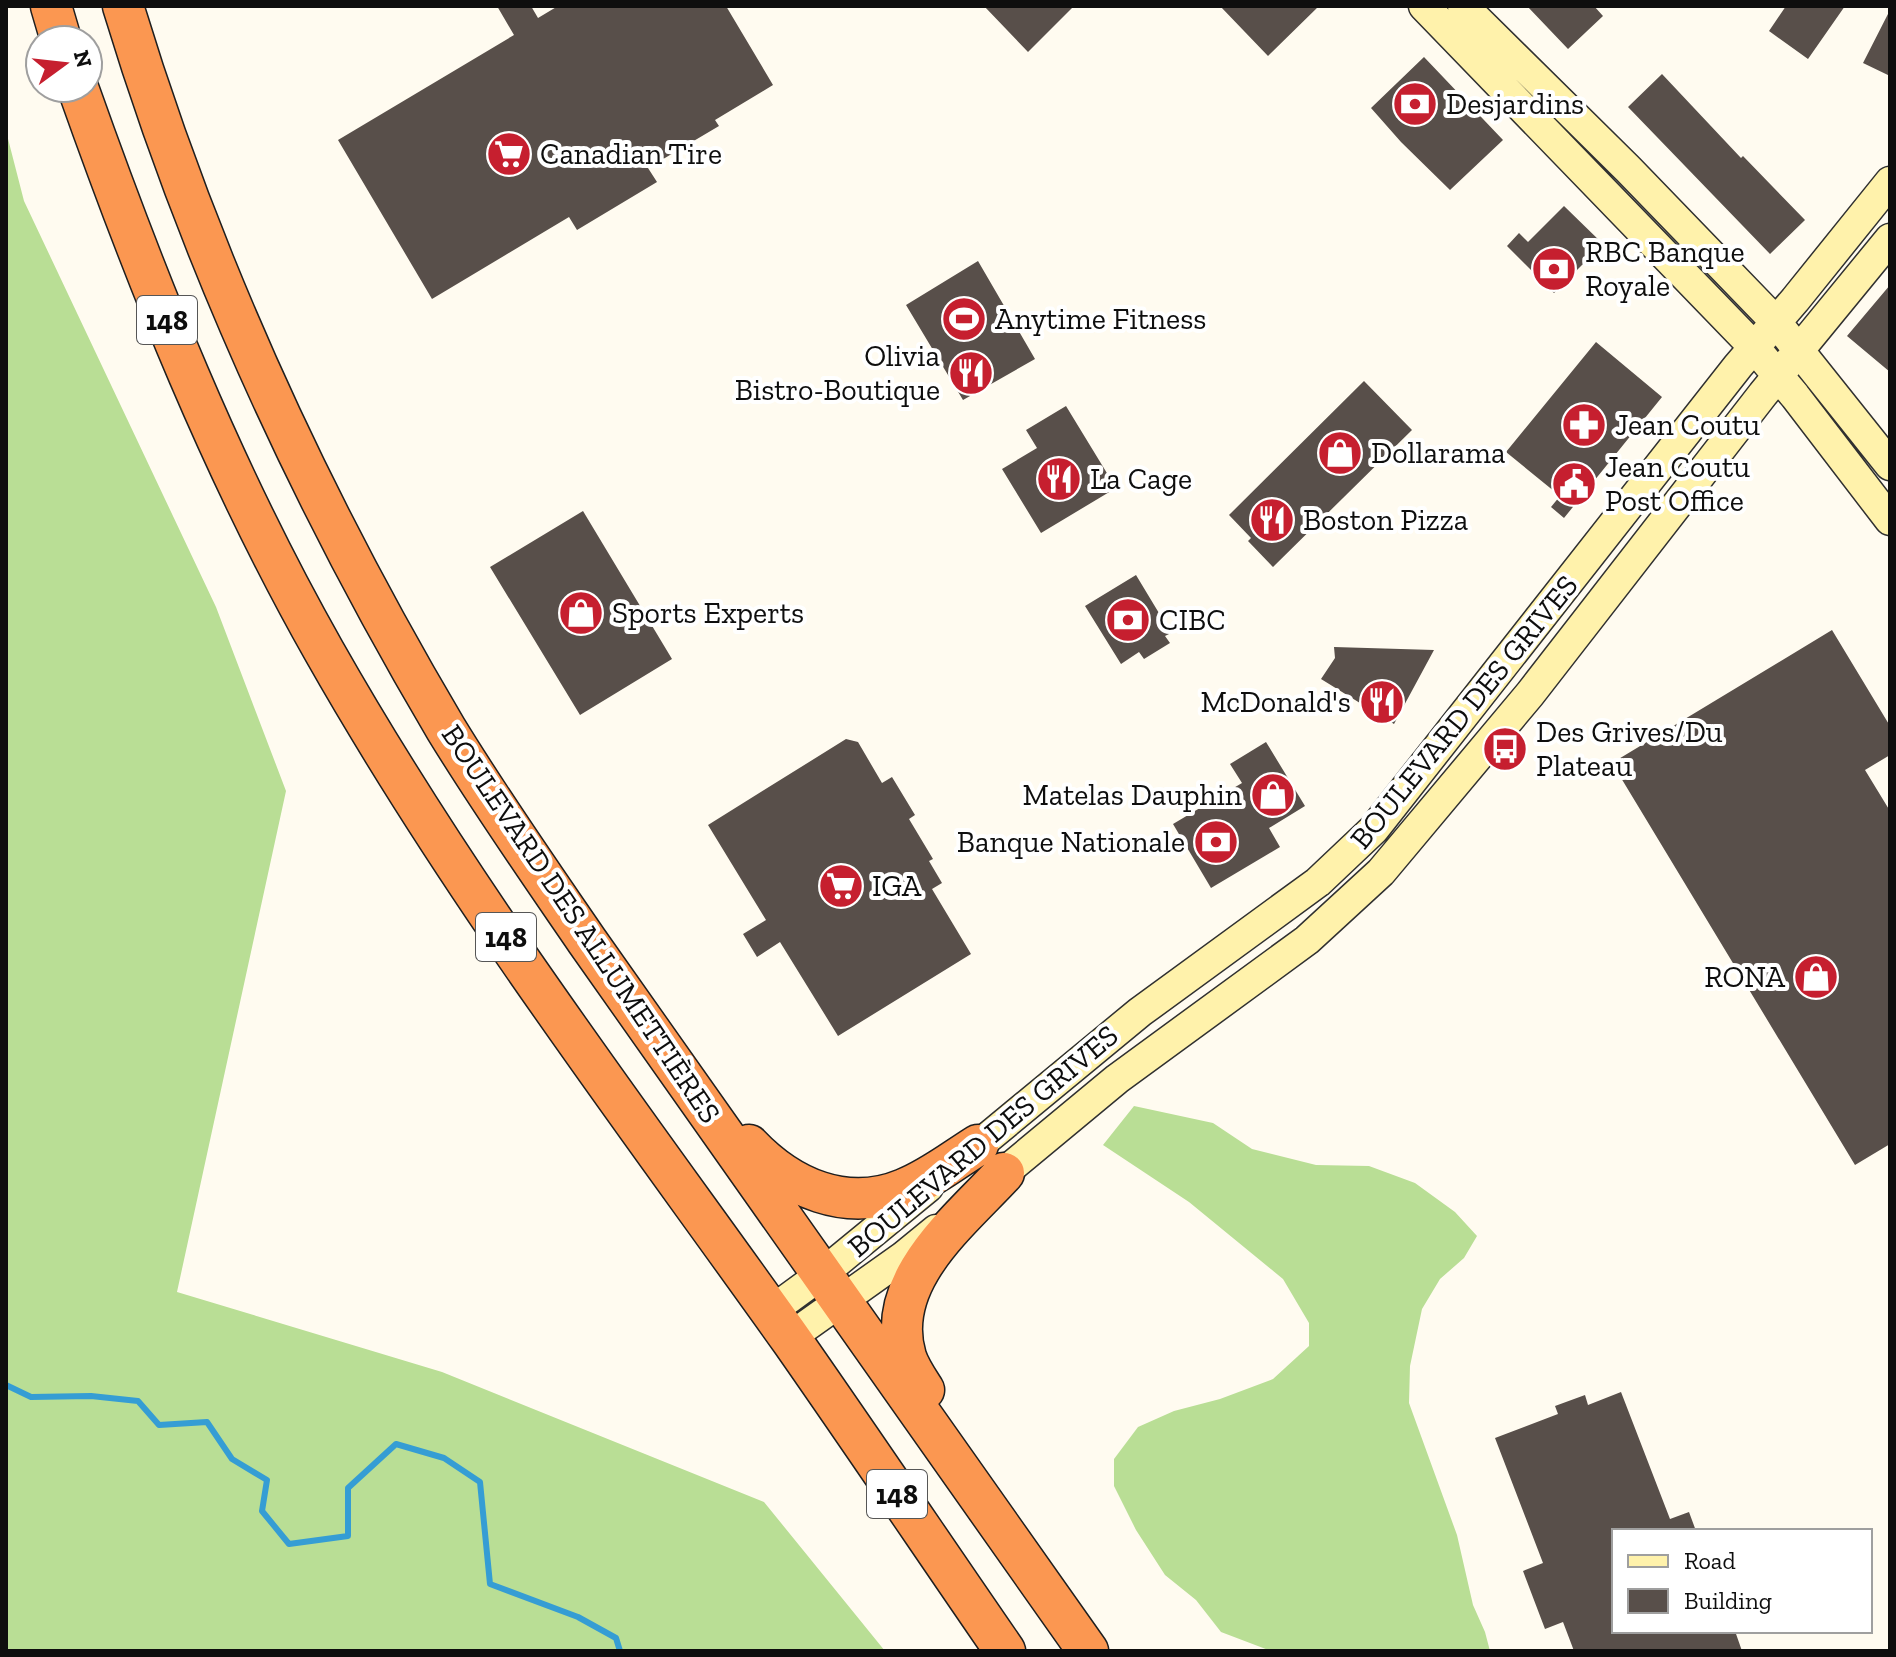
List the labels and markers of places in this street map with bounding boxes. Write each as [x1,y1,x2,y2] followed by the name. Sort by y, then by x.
[1391,80,1439,128] bank icon: Desjardins
[1446,86,1584,122] place label: Desjardins
[485,130,533,178] supermarket icon: Canadian Tire
[540,136,722,172] place label: Canadian Tire
[1585,234,1745,304] place label: RBC Banque Royale
[1530,245,1578,293] bank icon: RBC Banque Royale
[940,295,988,343] sports icon: Anytime Fitness
[995,301,1206,337] place label: Anytime Fitness
[735,338,940,408] place label: Olivia Bistro-Boutique
[947,349,995,397] restaurant icon: Olivia Bistro-Boutique
[1560,401,1608,449] pharmacy icon: Jean Coutu
[1615,407,1760,443] place label: Jean Coutu
[1316,429,1364,477] shop icon: Dollarama
[1371,435,1505,471] place label: Dollarama
[1605,449,1750,519] place label: Jean Coutu Post Office
[1035,455,1083,503] restaurant icon: La Cage
[1550,460,1598,508] public building icon: Jean Coutu Post Office
[1090,461,1192,497] place label: La Cage
[1248,496,1296,544] restaurant icon: Boston Pizza
[1303,502,1468,538] place label: Boston Pizza
[557,589,605,637] shop icon: Sports Experts
[612,595,804,631] place label: Sports Experts
[1104,596,1152,644] bank icon: CIBC
[1159,602,1226,638] place label: CIBC
[1358,678,1406,726] restaurant icon: McDonald's
[1200,684,1351,720] place label: McDonald's
[1536,714,1723,784] place label: Des Grives/Du Plateau
[1481,725,1529,773] bus stop icon: Des Grives/Du Plateau
[1249,771,1297,819] shop icon: Matelas Dauphin
[1022,777,1242,813] place label: Matelas Dauphin
[1192,818,1240,866] bank icon: Banque Nationale
[957,824,1185,860] place label: Banque Nationale
[817,862,865,910] supermarket icon: IGA
[872,868,922,904] place label: IGA
[1792,953,1840,1001] shop icon: RONA
[1704,959,1786,995] place label: RONA

